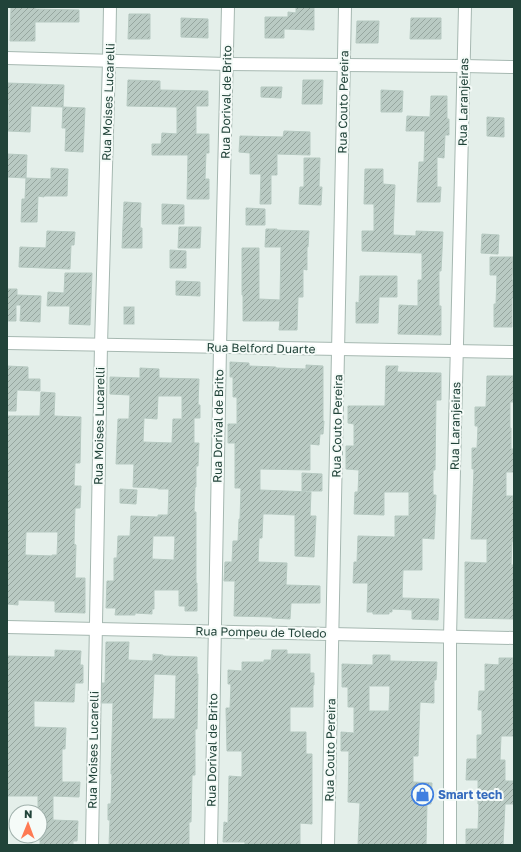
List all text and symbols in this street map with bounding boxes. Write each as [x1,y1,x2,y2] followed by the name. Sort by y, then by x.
[98,43,118,161] street label: Rua Moises Lucarelli
[218,45,234,159] street label: Rua Dorival de Brito
[335,50,351,154] street label: Rua Couto Pereira
[455,58,471,146] street label: Rua Laranjeiras
[206,340,316,356] street label: Rua Belford Duarte
[90,367,108,485] street label: Rua Moises Lucarelli
[210,369,226,483] street label: Rua Dorival de Brito
[329,374,345,478] street label: Rua Couto Pereira
[447,382,463,470] street label: Rua Laranjeiras
[195,623,327,641] street label: Rua Pompeu de Toledo
[84,691,102,809] street label: Rua Moises Lucarelli
[204,693,220,807] street label: Rua Dorival de Brito
[322,698,338,802] street label: Rua Couto Pereira
[409,781,435,807] shop icon: Smart tech
[438,787,502,802] place label: Smart tech
[8,804,48,844] north arrow
[24,807,32,820] text: N

